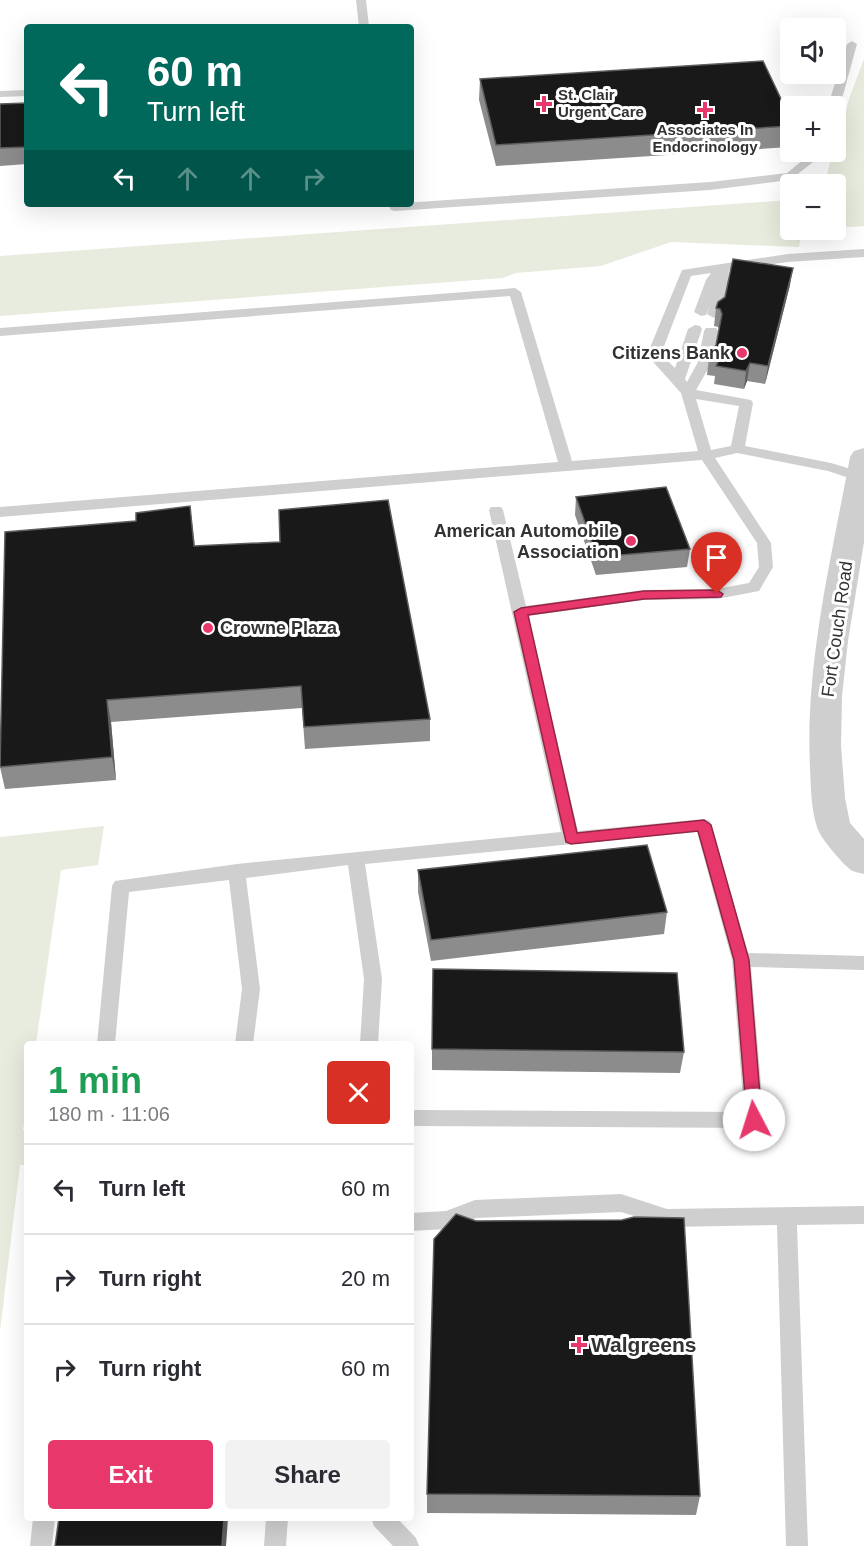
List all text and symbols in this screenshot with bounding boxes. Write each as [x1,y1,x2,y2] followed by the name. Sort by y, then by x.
[780,18,846,240] map controls
[780,18,846,84] button: sound
[48,48,126,126] icon: left
[147,48,243,95] text: 60 m
[558,86,644,120] place label: St. Clair Urgent Care
[535,95,553,113] marker: St. Clair Urgent Care
[780,96,846,162] button: +
[147,97,245,127] text: Turn left
[696,101,714,119] marker: Associates In Endocrinology
[653,121,758,155] place label: Associates In Endocrinology
[108,162,141,195] icon: left
[171,162,204,195] icon: ahead
[234,162,267,195] icon: ahead
[297,162,330,195] icon: right
[780,174,846,240] button: −
[612,343,731,363] place label: Citizens Bank
[735,346,749,360] marker: Citizens Bank
[434,521,619,562] place label: American Automobile Association
[691,532,742,594] pin
[624,534,638,548] marker: American Automobile Association
[700,541,733,574] icon: arrive
[818,560,856,698] street label: Fort Couch Road
[220,618,338,638] place label: Crowne Plaza
[201,621,215,635] marker: Crowne Plaza
[48,1060,142,1101] text: 1 min
[327,1061,390,1124] button: close
[722,1088,786,1152] position arrow
[48,1103,170,1125] text: 180 m · 11:06
[48,1173,81,1206] icon: left
[99,1176,185,1201] text: Turn left
[341,1176,390,1201] text: 60 m
[48,1263,81,1296] icon: right
[99,1266,201,1291] text: Turn right
[341,1266,390,1291] text: 20 m
[591,1333,696,1356] place label: Walgreens
[572,1338,586,1352] marker: Walgreens
[48,1353,81,1386] icon: right
[99,1356,201,1381] text: Turn right
[341,1356,390,1381] text: 60 m
[48,1440,213,1509] button: Exit
[225,1440,390,1509] button: Share

